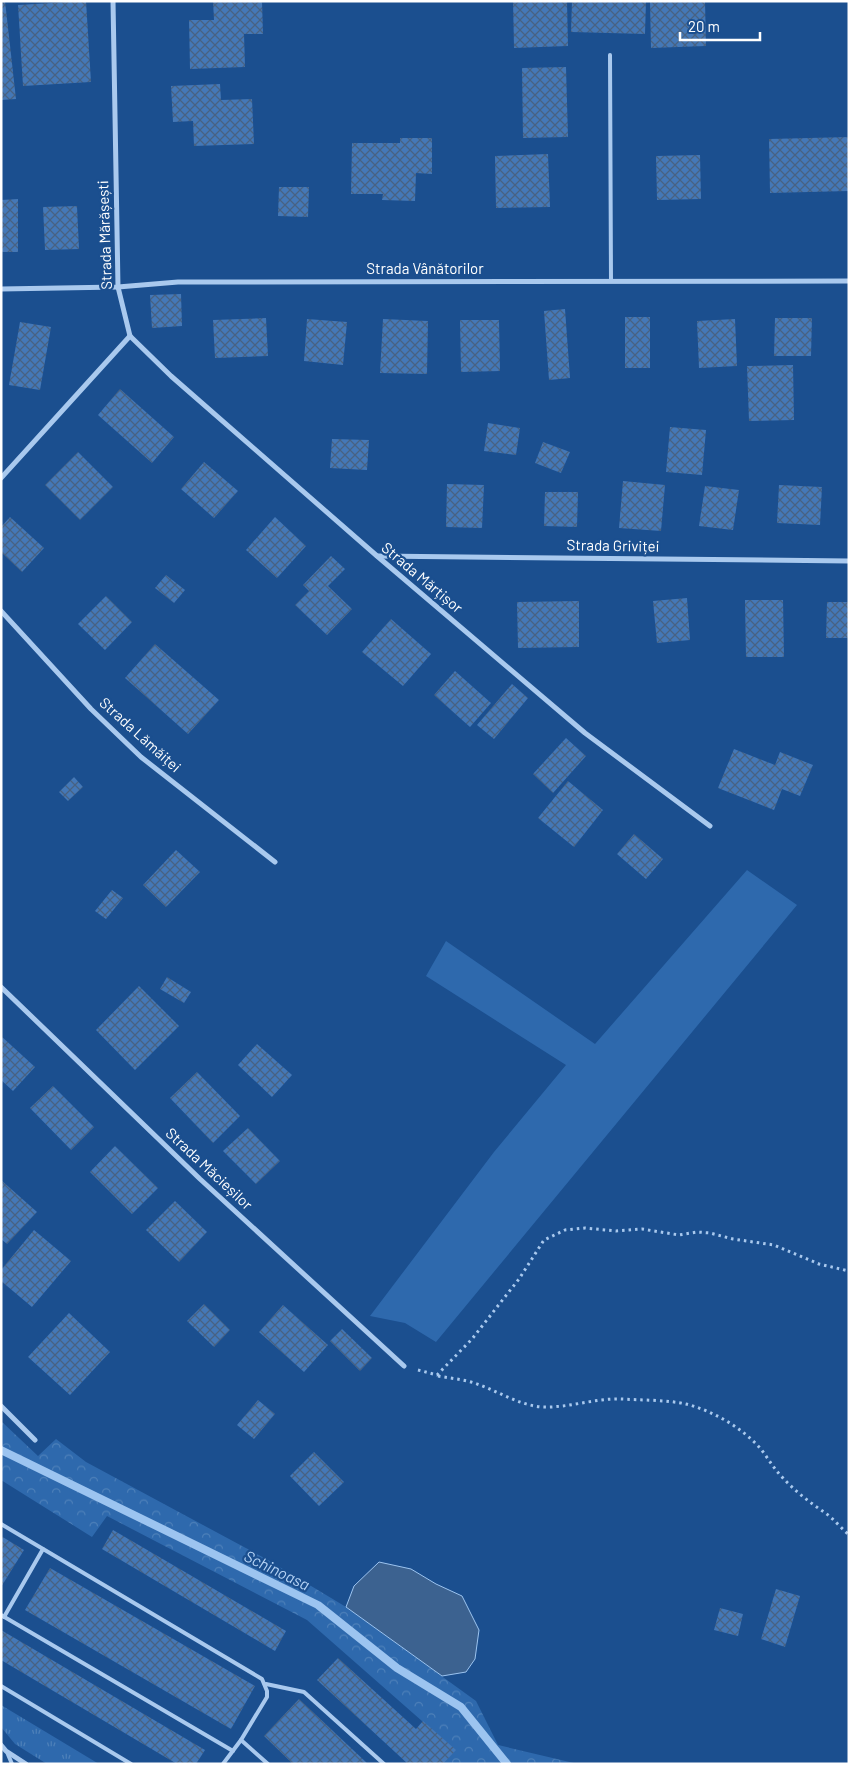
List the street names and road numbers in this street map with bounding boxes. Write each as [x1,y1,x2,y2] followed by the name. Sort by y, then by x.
[93,180,115,290] street label: Strada Mărășești
[366,259,484,277] street label: Strada Vânătorilor
[567,535,659,555] street label: Strada Griviței
[378,538,467,617] street label: Strada Mărțișor
[96,693,185,775] street label: Strada Lămăiței
[163,1123,257,1213] street label: Strada Măcieșilor

